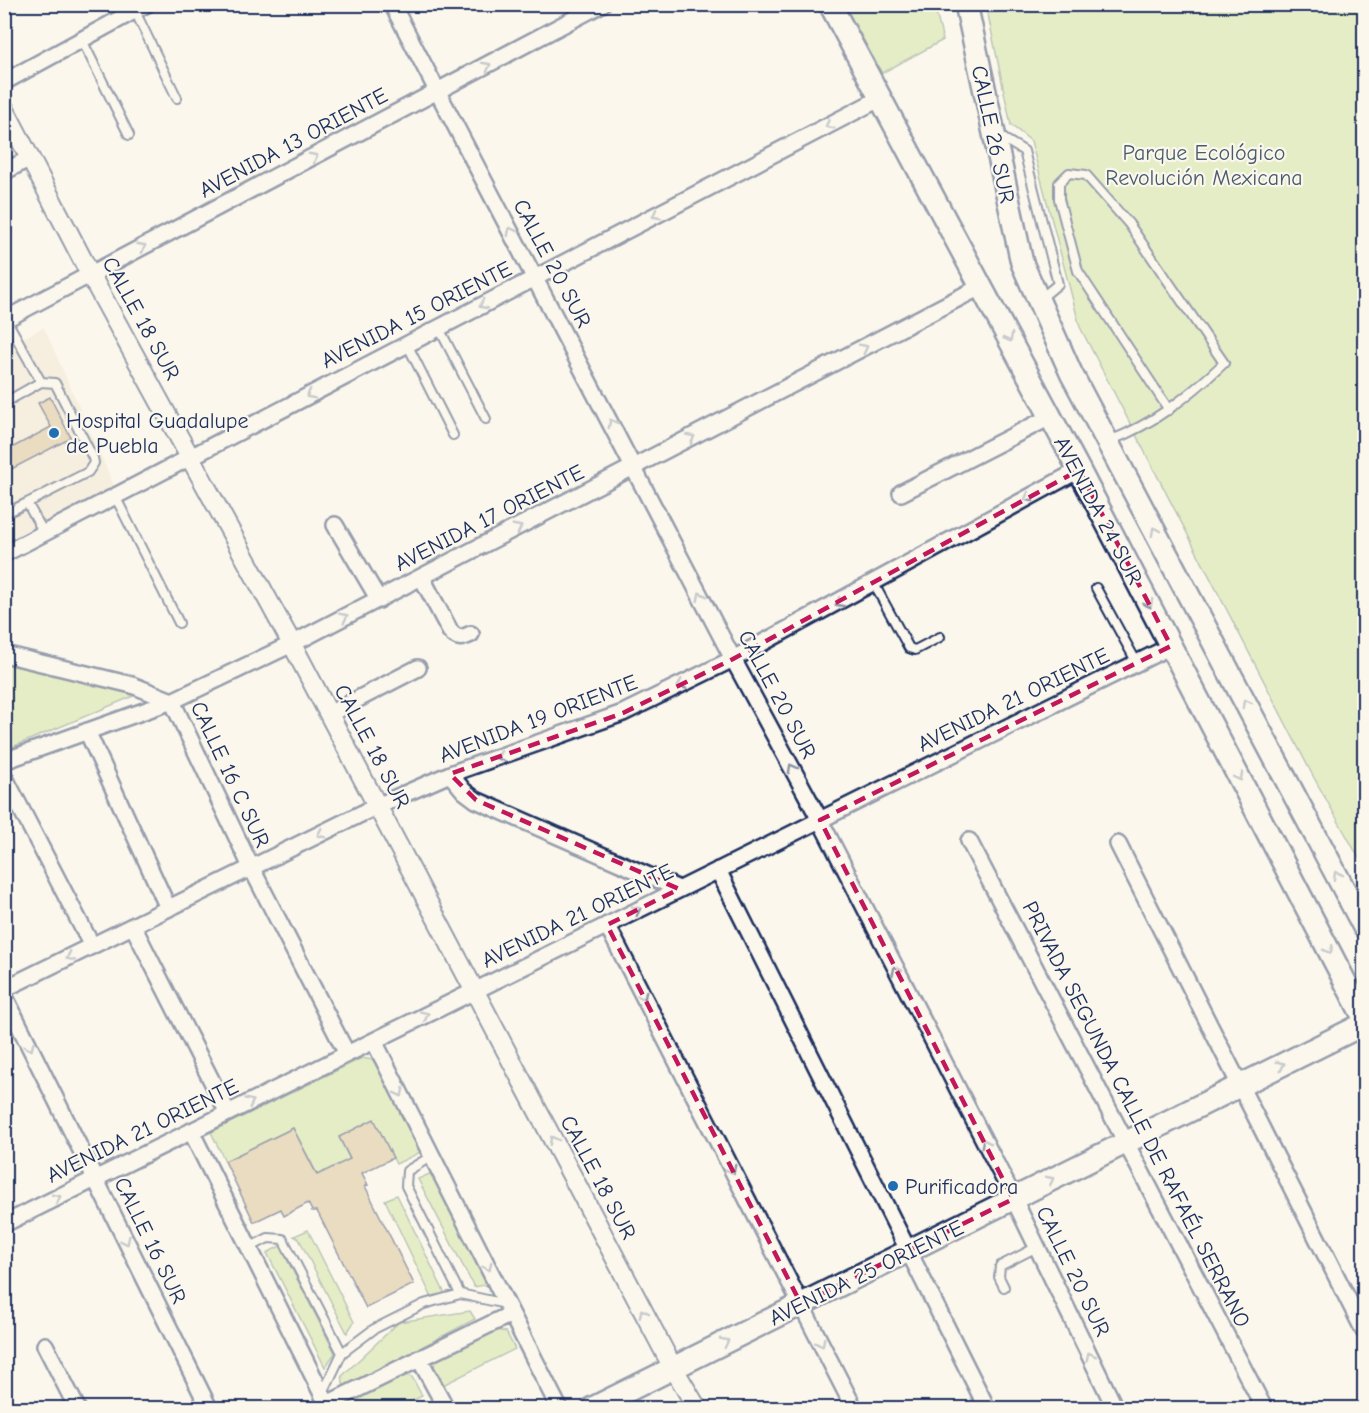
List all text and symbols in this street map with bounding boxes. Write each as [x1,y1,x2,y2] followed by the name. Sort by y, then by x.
[481,62,491,73] one-way arrow
[966,63,1020,205] street label: CALLE 26 SUR
[195,82,392,204] street label: AVENIDA 13 ORIENTE
[824,118,835,129] one-way arrow
[1105,140,1303,191] park label: Parque Ecológico Revolución Mexicana
[308,152,319,164] one-way arrow
[507,195,597,332] street label: CALLE 20 SUR
[652,208,662,219] one-way arrow
[507,227,518,238] one-way arrow
[135,243,146,254] one-way arrow
[97,252,186,385] street label: CALLE 18 SUR
[317,256,516,374] street label: AVENIDA 15 ORIENTE
[479,298,489,309] one-way arrow
[1002,332,1013,343] one-way arrow
[857,344,868,355] one-way arrow
[305,388,316,399] one-way arrow
[66,408,249,459] place label: Hospital Guadalupe de Puebla
[607,418,619,429] one-way arrow
[47,426,61,440] marker: Hospital Guadalupe de Puebla
[1048,432,1148,589] street label: AVENIDA 24 SUR
[684,434,695,445] one-way arrow
[391,459,588,577] street label: AVENIDA 17 ORIENTE
[1024,491,1034,503] one-way arrow
[511,524,522,535] one-way arrow
[1150,526,1162,537] one-way arrow
[697,592,708,602] one-way arrow
[834,596,845,607] one-way arrow
[1141,597,1153,608] one-way arrow
[338,613,349,624] one-way arrow
[732,626,822,763] street label: CALLE 20 SUR
[913,642,1113,758] street label: AVENIDA 21 ORIENTE
[436,669,641,769] street label: AVENIDA 19 ORIENTE
[676,678,687,689] one-way arrow
[329,680,416,813] street label: CALLE 18 SUR
[185,697,275,852] street label: CALLE 16 C SUR
[1242,699,1253,709] one-way arrow
[495,750,506,763] one-way arrow
[788,764,799,775] one-way arrow
[1232,770,1243,781] one-way arrow
[316,826,327,838] one-way arrow
[477,858,677,974] street label: AVENIDA 21 ORIENTE
[1333,871,1344,881] one-way arrow
[1017,897,1255,1332] street label: PRIVADA SEGUNDA CALLE DE RAFAÉL SERRANO
[631,906,642,917] one-way arrow
[1321,943,1333,954] one-way arrow
[66,949,77,961] one-way arrow
[892,965,904,976] one-way arrow
[636,990,647,1000] one-way arrow
[419,1011,430,1023] one-way arrow
[23,1041,35,1052] one-way arrow
[1275,1061,1286,1073] one-way arrow
[42,1073,242,1189] street label: AVENIDA 21 ORIENTE
[393,1087,405,1098] one-way arrow
[244,1097,255,1109] one-way arrow
[555,1111,642,1244] street label: CALLE 18 SUR
[548,1135,560,1146] one-way arrow
[981,1139,992,1150] one-way arrow
[725,1163,736,1174] one-way arrow
[108,1173,192,1308] street label: CALLE 16 SUR
[905,1174,1018,1200] place label: Purificadora
[1044,1176,1055,1188] one-way arrow
[886,1179,900,1193] marker: Purificadora
[50,1193,61,1205] one-way arrow
[1030,1202,1116,1341] street label: CALLE 20 SUR
[765,1215,968,1331] street label: AVENIDA 25 ORIENTE
[119,1235,131,1246] one-way arrow
[481,1261,492,1272] one-way arrow
[639,1308,650,1319] one-way arrow
[813,1337,825,1348] one-way arrow
[719,1338,729,1349] one-way arrow
[1085,1351,1097,1362] one-way arrow

